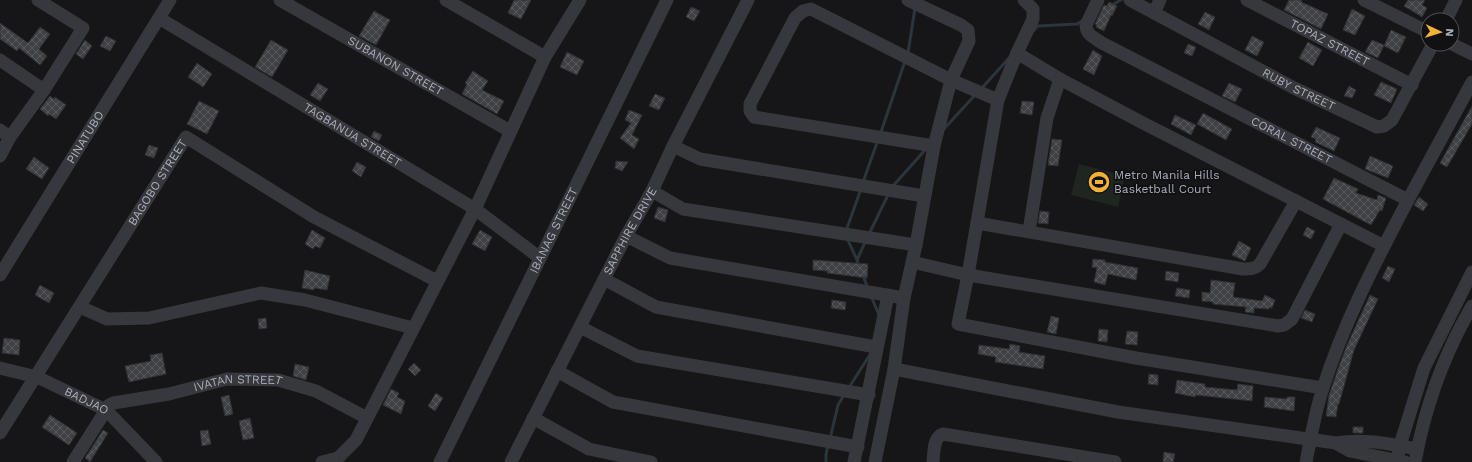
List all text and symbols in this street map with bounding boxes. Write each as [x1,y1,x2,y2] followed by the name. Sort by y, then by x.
[1420,12,1460,52] north arrow
[1288,16,1372,69] street label: TOPAZ STREET
[1443,28,1456,37] text: N
[345,33,446,99] street label: SUBANON STREET
[1260,65,1337,113] street label: RUBY STREET
[301,100,404,170] street label: TAGBANUA STREET
[64,108,107,166] street label: PINATUBO
[1249,114,1334,167] street label: CORAL STREET
[125,137,190,228] street label: BAGOBO STREET
[1114,168,1219,196] place label: Metro Manila Hills Basketball Court
[1086,169,1112,195] sports icon: Metro Manila Hills Basketball Court
[600,184,660,277] street label: SAPPHIRE DRIVE
[527,185,581,276] street label: IBANAG STREET
[192,372,284,394] street label: IVATAN STREET
[62,384,111,417] street label: BADJAO

